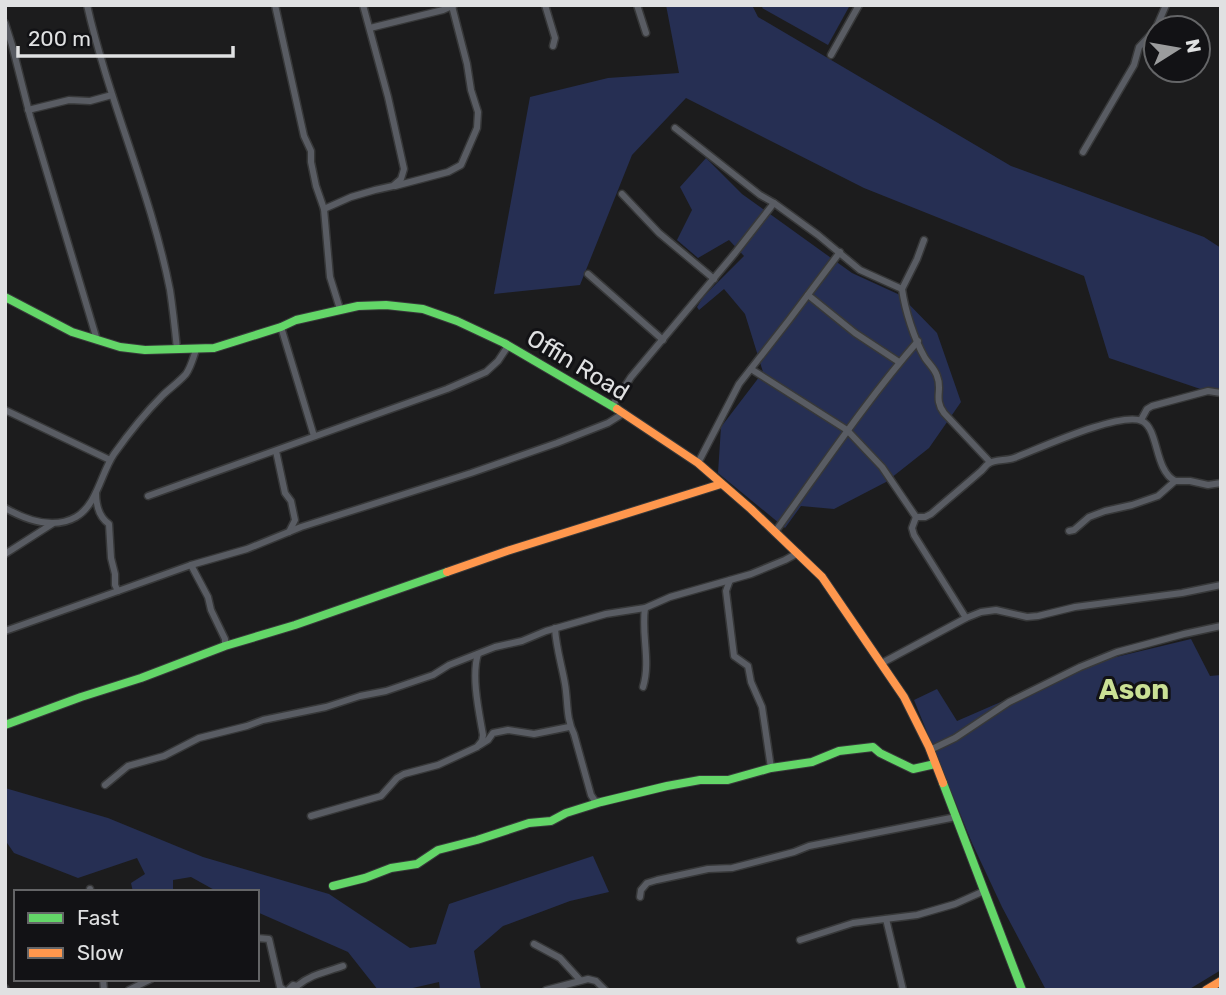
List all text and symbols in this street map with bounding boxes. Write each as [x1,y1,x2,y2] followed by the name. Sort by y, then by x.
[18,14,233,58] scale bar
[1142,14,1212,84] north arrow
[28,26,91,51] text: 200 m
[1181,37,1206,55] text: N
[522,324,634,406] street label: Offin Road
[1099,673,1169,706] district label: Ason
[14,890,259,981] legend
[77,905,119,930] text: Fast
[77,940,124,965] text: Slow

